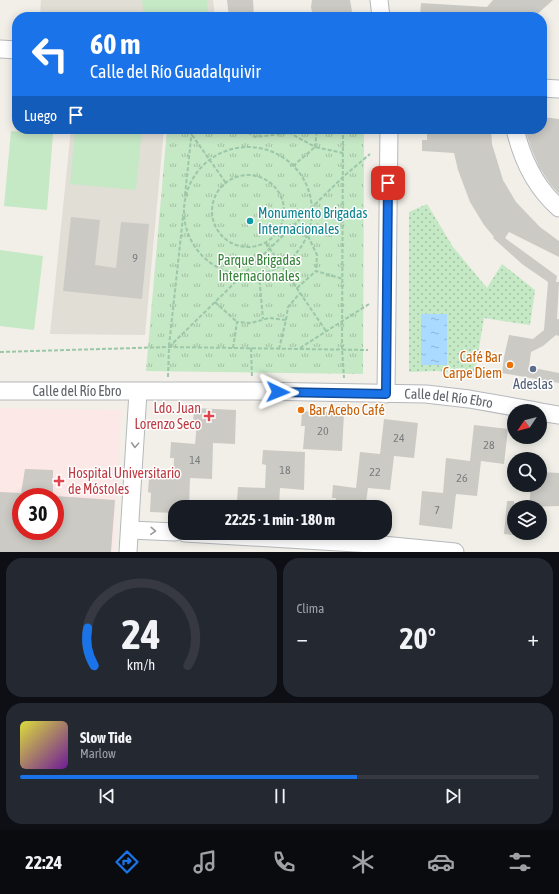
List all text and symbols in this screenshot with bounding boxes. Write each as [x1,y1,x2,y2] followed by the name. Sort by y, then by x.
[24,28,76,80] icon: left
[90,28,140,60] text: 60 m
[90,61,261,82] text: Calle del Río Guadalquivir
[65,104,87,126] icon: arrive
[24,107,57,124] text: Luego
[371,166,405,200] pin
[377,172,399,194] icon: arrive
[258,205,368,237] place label: Monumento Brigadas Internacionales
[245,216,255,226] marker: Monumento Brigadas Internacionales
[132,251,138,265] house number: 9
[217,252,301,284] park label: Parque Brigadas Internacionales
[443,349,503,381] place label: Café Bar Carpe Diem
[505,360,515,370] marker: Café Bar Carpe Diem
[528,364,538,374] marker: Adeslas
[257,371,299,413] position arrow
[513,376,553,392] place label: Adeslas
[32,383,122,399] street label: Calle del Río Ebro
[404,386,494,411] street label: Calle del Río Ebro
[134,400,201,432] place label: Ldo. Juan Lorenzo Seco
[309,402,385,418] place label: Bar Acebo Café
[507,404,547,444] north arrow
[507,404,547,540] map controls
[296,405,306,415] marker: Bar Acebo Café
[204,411,214,421] marker: Ldo. Juan Lorenzo Seco
[317,424,329,438] house number: 20
[393,431,405,445] house number: 24
[483,438,495,452] house number: 28
[130,442,139,448] one-way arrow
[507,452,547,492] button: search
[189,453,201,467] house number: 14
[279,463,291,477] house number: 18
[68,465,181,497] place label: Hospital Universitario de Móstoles
[369,465,381,479] house number: 22
[456,471,468,485] house number: 26
[53,475,65,487] marker: Hospital Universitario de Móstoles
[12,488,64,540] speed limit sign: 30
[507,500,547,540] button: layers
[434,503,440,517] house number: 7
[225,511,335,528] text: 22:25 · 1 min · 180 m
[150,527,156,535] one-way arrow
[297,601,324,616] text: Clima
[122,609,161,657] text: 24
[400,621,436,655] text: 20°
[297,625,308,651] text: −
[528,625,539,651] text: +
[127,656,155,672] text: km/h
[80,729,132,746] text: Slow Tide
[80,746,116,761] text: Marlow
[96,785,118,807] icon: previous
[269,785,291,807] icon: pause
[442,785,464,807] icon: next
[113,848,141,876] icon: directions
[191,848,219,876] icon: music
[270,848,298,876] icon: phone
[349,848,377,876] icon: climate
[427,848,455,876] icon: car
[506,848,534,876] icon: filters
[25,852,62,873] text: 22:24

